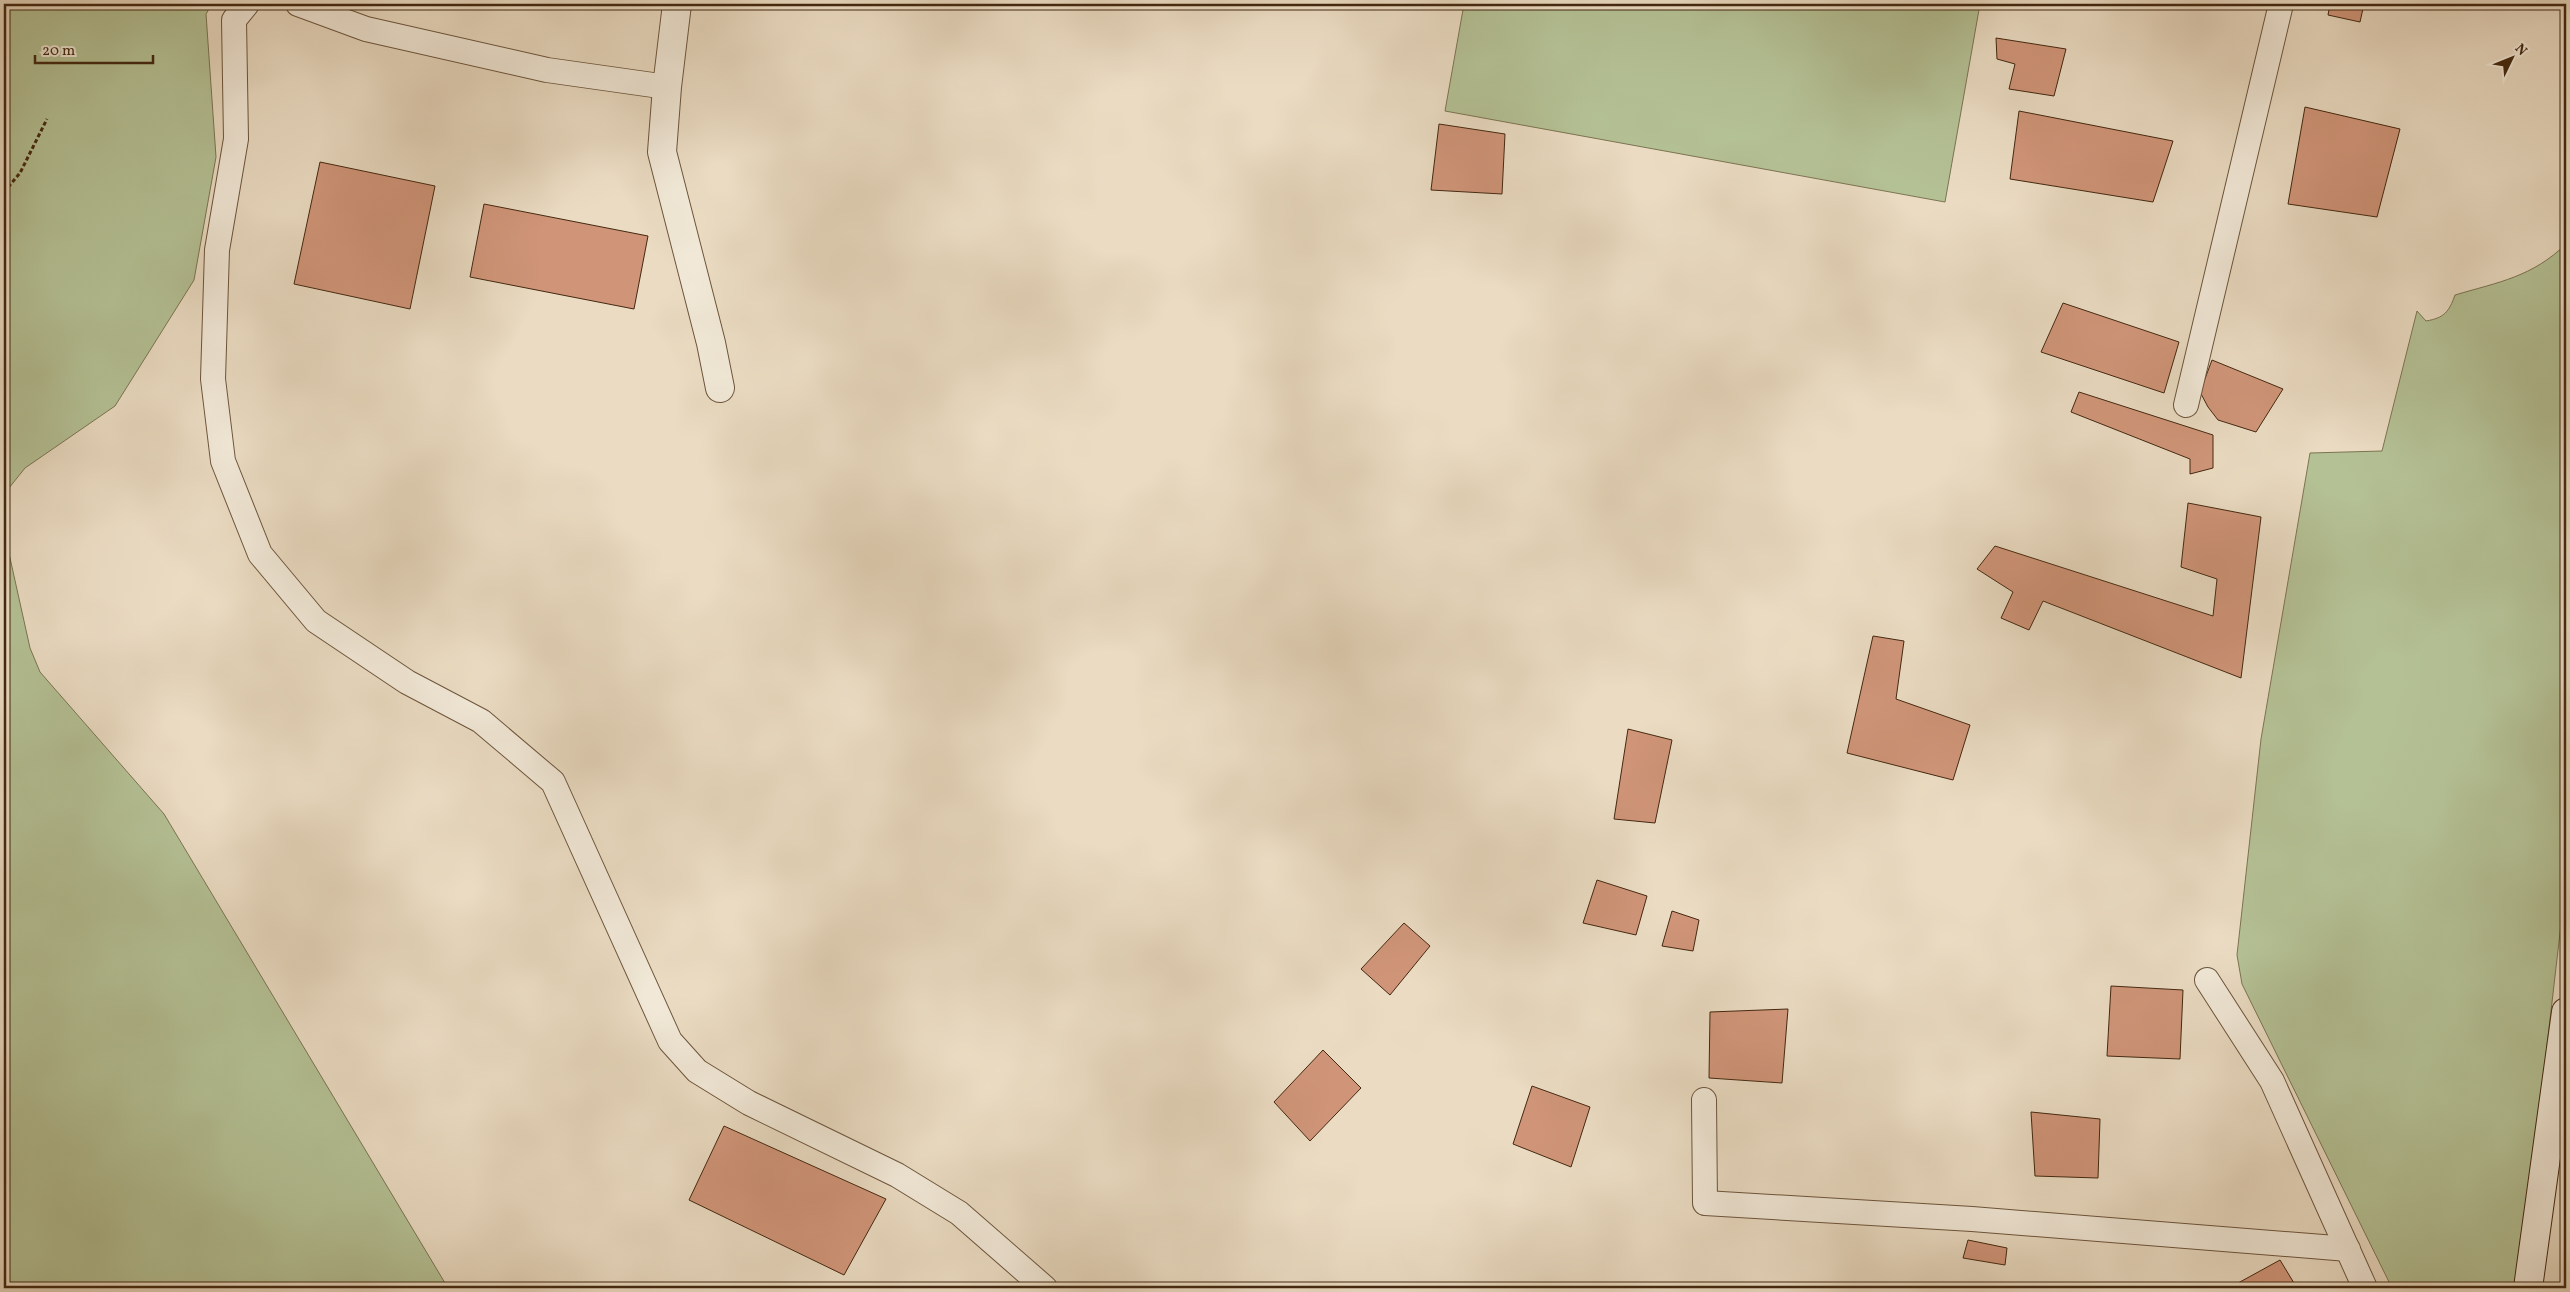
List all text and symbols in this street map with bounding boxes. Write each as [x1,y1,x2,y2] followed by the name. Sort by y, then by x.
[35,32,152,64] scale bar
[2488,32,2538,82] north arrow
[2510,40,2531,60] text: N
[42,41,75,62] text: 20 m

